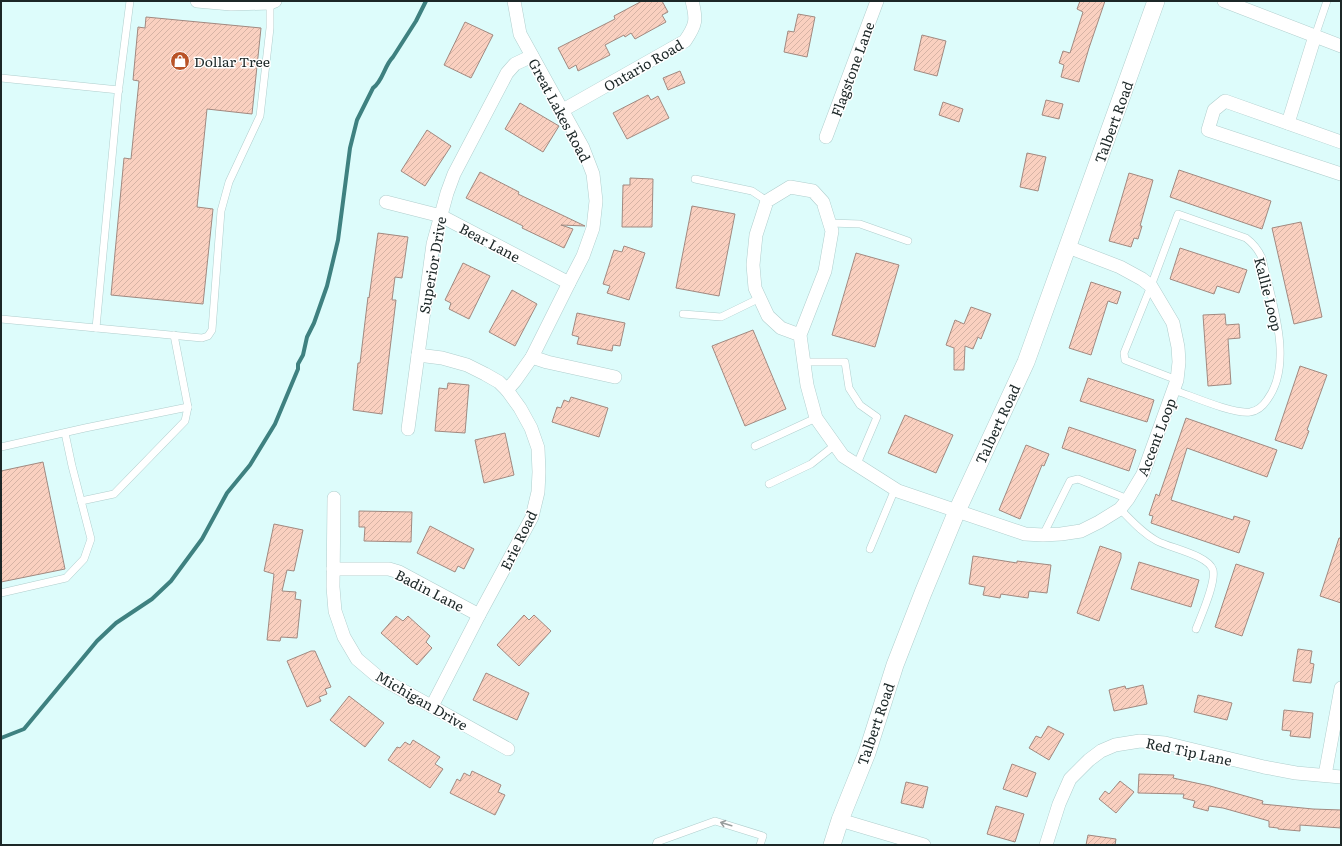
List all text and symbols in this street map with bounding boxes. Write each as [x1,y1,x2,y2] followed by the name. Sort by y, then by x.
[826,19,878,119] street label: Flagstone Lane
[600,34,687,96] street label: Ontario Road
[169,50,191,72] shop icon: Dollar Tree
[194,51,270,71] place label: Dollar Tree
[524,55,596,166] street label: Great Lakes Road
[1089,78,1137,166] street label: Talbert Road
[414,215,450,315] street label: Superior Drive
[456,218,524,266] street label: Bear Lane
[1250,255,1288,333] street label: Kallie Loop
[970,380,1024,467] street label: Talbert Road
[1132,395,1180,479] street label: Accent Loop
[495,506,541,573] street label: Erie Road
[392,564,468,616] street label: Badin Lane
[372,666,472,734] street label: Michigan Drive
[852,680,899,768] street label: Talbert Road
[1144,732,1234,770] street label: Red Tip Lane
[719,820,732,827] one-way arrow

